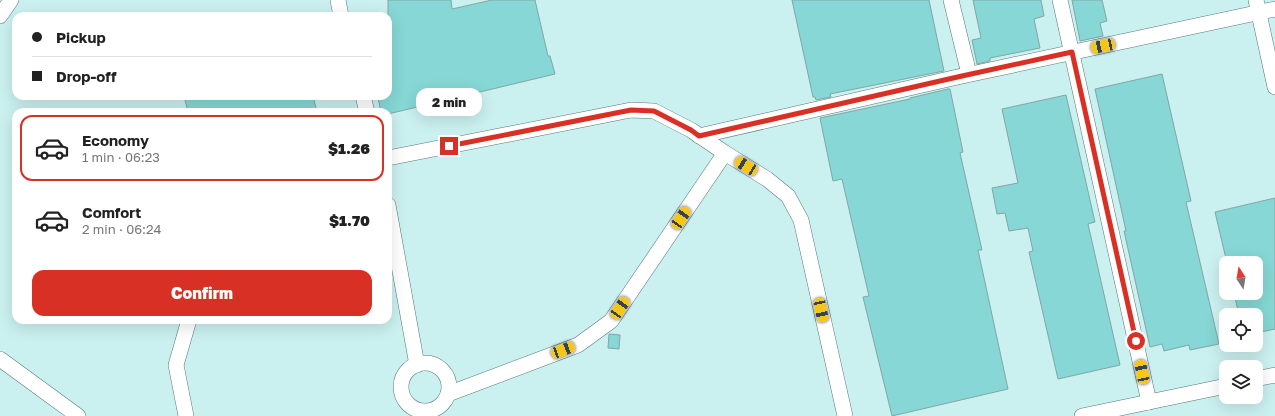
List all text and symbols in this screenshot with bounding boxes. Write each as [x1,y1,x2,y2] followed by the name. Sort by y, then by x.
[56,28,106,46] text: Pickup
[1090,38,1116,54] car
[56,67,116,85] text: Drop-off
[416,88,482,116] callout: 2 min
[432,94,466,110] text: 2 min
[34,130,70,166] icon: car
[82,131,149,149] text: Economy
[440,137,458,155] route end
[328,139,370,157] text: $1.26
[82,149,160,165] text: 1 min · 06:23
[733,155,759,177] car
[34,202,70,238] icon: car
[82,203,141,221] text: Comfort
[669,205,693,231] car
[329,211,370,229] text: $1.70
[82,221,161,237] text: 2 min · 06:24
[1219,256,1263,300] north arrow
[1219,256,1263,404] map controls
[32,270,372,316] button: Confirm
[608,295,632,321] car
[813,297,829,323] car
[1219,308,1263,352] button: locate
[1127,332,1145,350] route start
[550,340,576,360] car
[1134,359,1150,385] car
[1219,360,1263,404] button: layers

